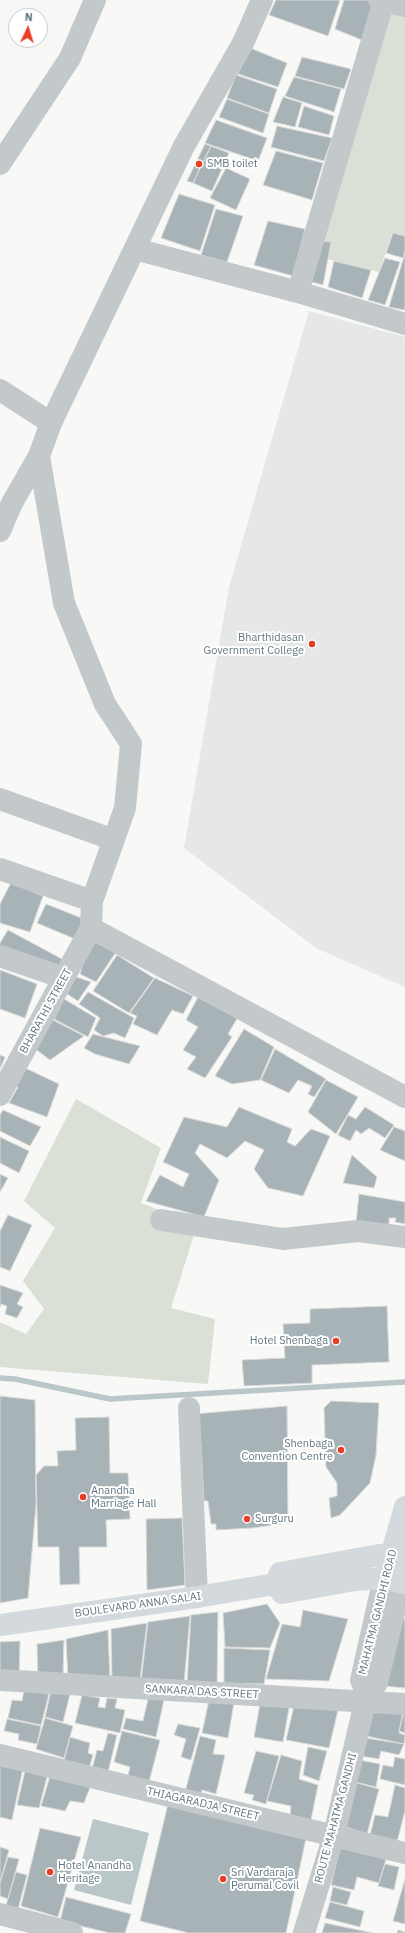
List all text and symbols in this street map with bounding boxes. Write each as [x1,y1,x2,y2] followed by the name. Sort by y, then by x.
[8,8,48,48] north arrow
[24,10,33,24] text: N
[207,157,258,171] place label: SMB toilet
[194,159,204,169] marker: SMB toilet
[204,631,304,657] place label: Bharthidasan Government College
[307,639,317,649] marker: Bharthidasan Government College
[17,966,75,1056] street label: BHARATHI STREET
[250,1334,328,1348] place label: Hotel Shenbaga
[331,1336,341,1346] marker: Hotel Shenbaga
[242,1437,333,1463] place label: Shenbaga Convention Centre
[336,1445,346,1455] marker: Shenbaga Convention Centre
[91,1484,156,1510] place label: Anandha Marriage Hall
[78,1492,88,1502] marker: Anandha Marriage Hall
[255,1512,294,1526] place label: Surguru
[242,1514,252,1524] marker: Surguru
[356,1548,400,1676] street label: MAHATMA GANDHI ROAD
[74,1590,202,1620] street label: BOULEVARD ANNA SALAI
[145,1682,259,1702] street label: SANKARA DAS STREET
[312,1751,360,1885] street label: ROUTE MAHATMA GANDHI
[145,1785,261,1823] street label: THIAGARADJA STREET
[58,1859,131,1885] place label: Hotel Anandha Heritage
[231,1866,299,1892] place label: Sri Vardaraja Perumal Covil
[45,1867,55,1877] marker: Hotel Anandha Heritage
[218,1874,228,1884] marker: Sri Vardaraja Perumal Covil

